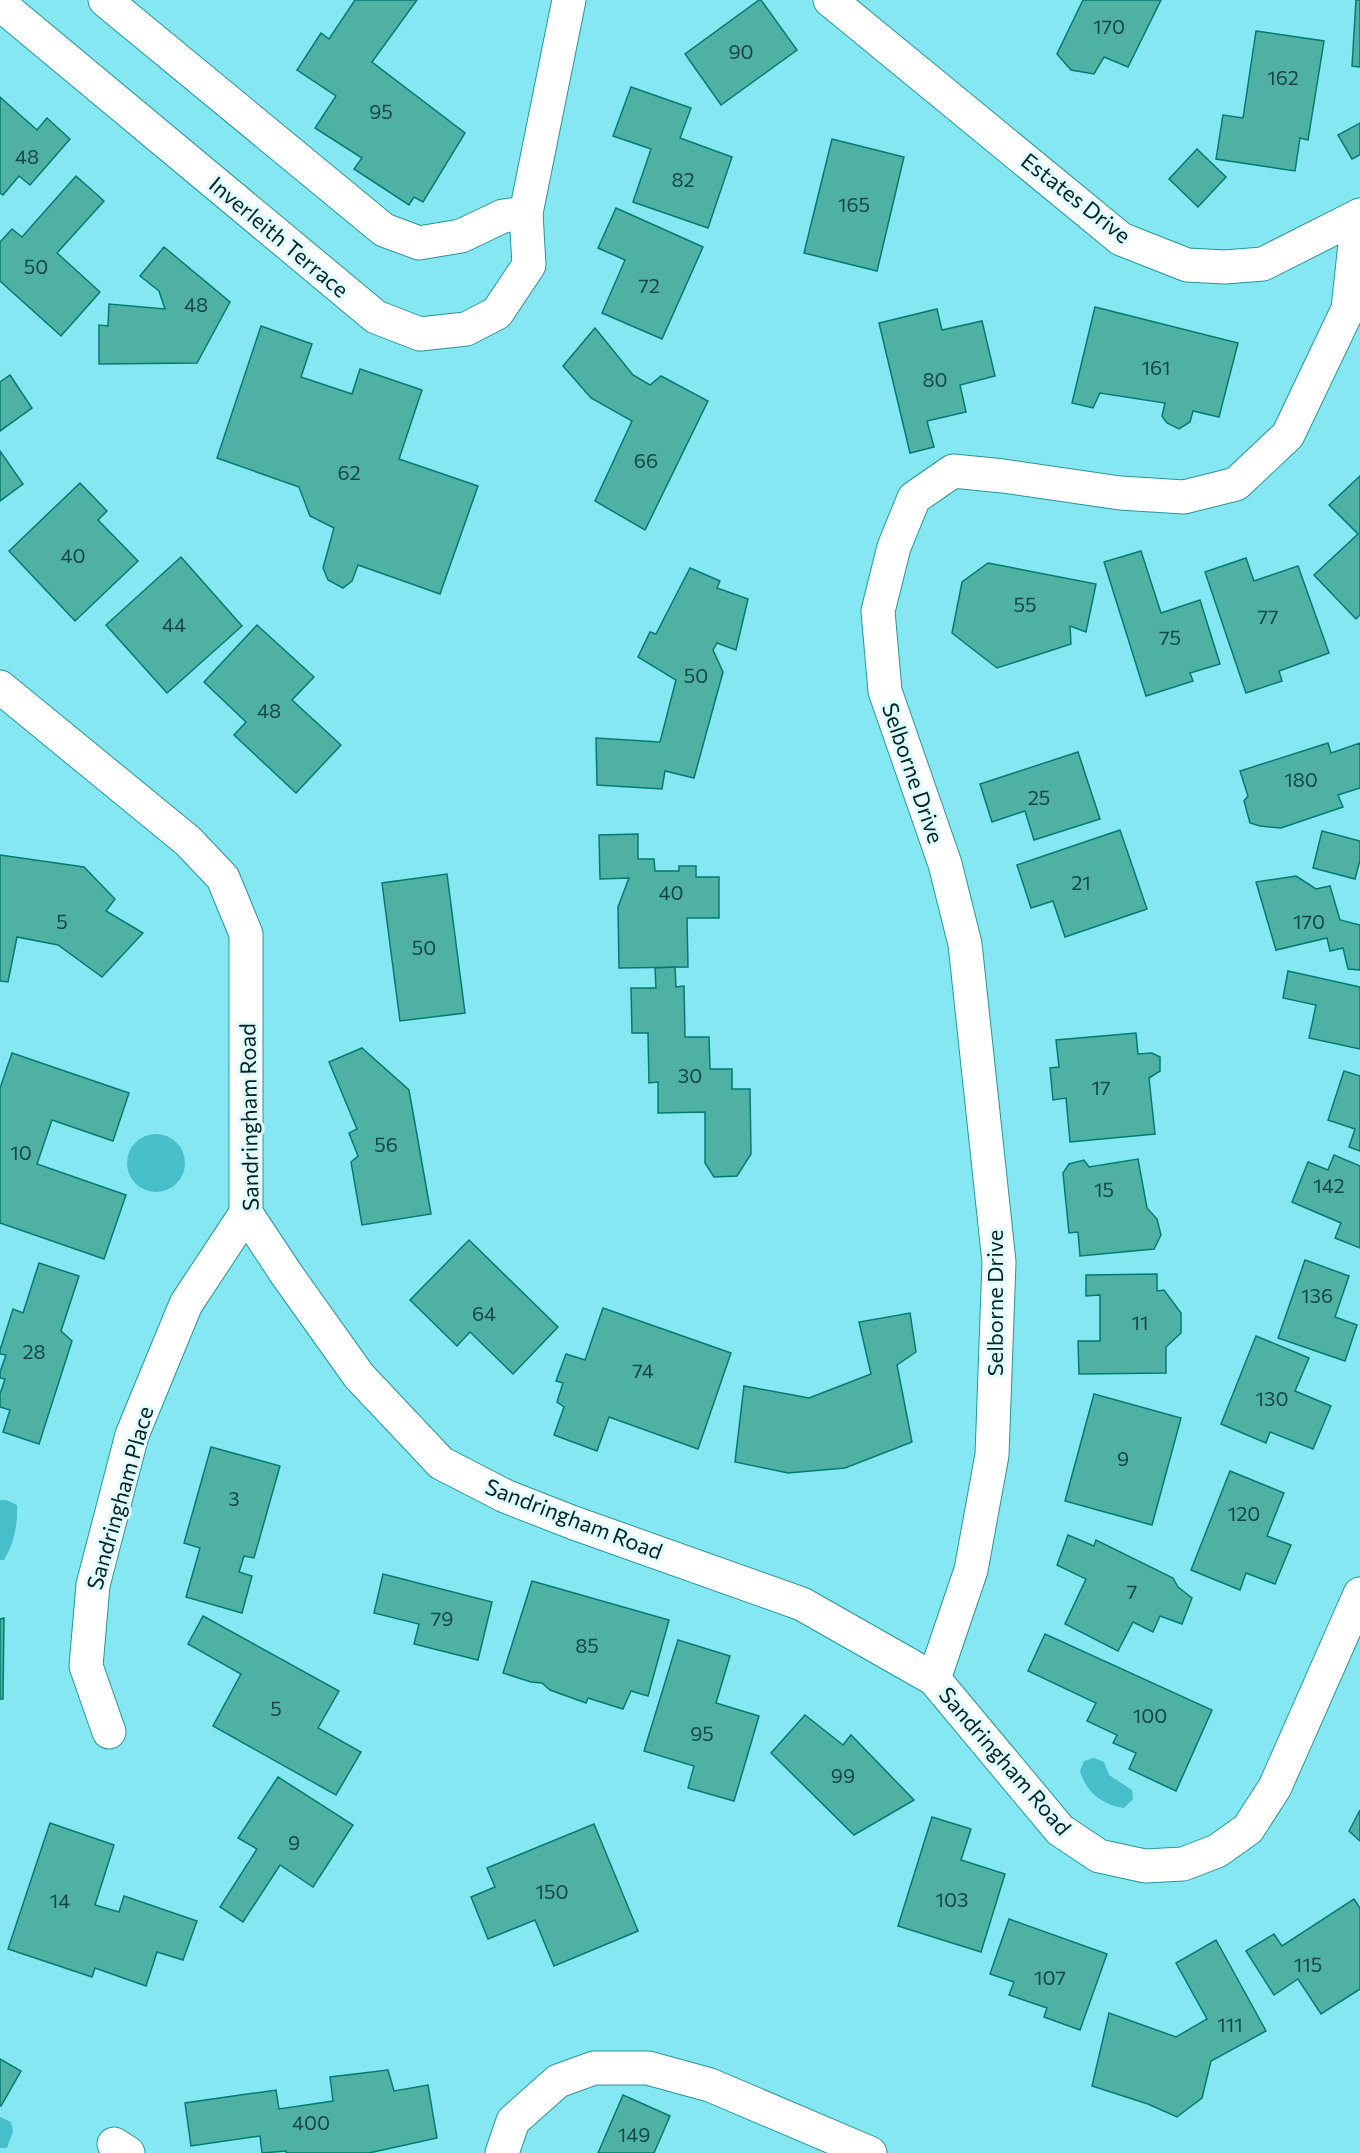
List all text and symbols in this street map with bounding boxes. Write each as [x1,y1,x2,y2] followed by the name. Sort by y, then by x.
[1093,14,1125,38] house number: 170
[728,39,754,63] house number: 90
[1267,65,1299,89] house number: 162
[369,99,393,123] house number: 95
[15,144,39,168] house number: 48
[1016,147,1136,249] street label: Estates Drive
[671,167,695,191] house number: 82
[204,170,355,303] street label: Inverleith Terrace
[838,192,870,216] house number: 165
[24,254,48,278] house number: 50
[638,273,660,297] house number: 72
[184,292,208,316] house number: 48
[1141,355,1171,379] house number: 161
[922,367,948,391] house number: 80
[634,448,658,472] house number: 66
[337,460,361,484] house number: 62
[60,543,86,567] house number: 40
[1014,592,1036,616] house number: 55
[1257,604,1279,628] house number: 77
[162,612,186,636] house number: 44
[1159,625,1181,649] house number: 75
[684,663,708,687] house number: 50
[257,698,281,722] house number: 48
[877,699,950,847] street label: Selborne Drive
[1284,767,1318,791] house number: 180
[1028,785,1050,809] house number: 25
[1071,870,1091,894] house number: 21
[658,880,684,904] house number: 40
[56,909,68,933] house number: 5
[1293,909,1325,933] house number: 170
[412,935,436,959] house number: 50
[233,1023,264,1211] street label: Sandringham Road
[678,1063,702,1087] house number: 30
[1091,1075,1111,1099] house number: 17
[374,1132,398,1156] house number: 56
[10,1140,32,1164] house number: 10
[1313,1173,1345,1197] house number: 142
[1094,1177,1114,1201] house number: 15
[981,1230,1008,1376] street label: Selborne Drive
[1301,1283,1333,1307] house number: 136
[472,1301,496,1325] house number: 64
[1131,1310,1149,1334] house number: 11
[22,1339,46,1363] house number: 28
[632,1358,654,1382] house number: 74
[1255,1386,1289,1410] house number: 130
[80,1403,159,1593] street label: Sandringham Place
[1117,1446,1129,1470] house number: 9
[482,1472,667,1565] street label: Sandringham Road
[228,1486,240,1510] house number: 3
[1228,1501,1260,1525] house number: 120
[1127,1579,1137,1603] house number: 7
[431,1606,453,1630] house number: 79
[575,1633,599,1657] house number: 85
[934,1681,1077,1840] street label: Sandringham Road
[270,1696,282,1720] house number: 5
[1133,1703,1167,1727] house number: 100
[690,1721,714,1745] house number: 95
[831,1763,855,1787] house number: 99
[288,1830,300,1854] house number: 9
[535,1879,569,1903] house number: 150
[936,1887,968,1911] house number: 103
[50,1888,70,1912] house number: 14
[1294,1952,1322,1976] house number: 115
[1034,1965,1066,1989] house number: 107
[1217,2012,1243,2036] house number: 111
[292,2110,330,2134] house number: 400
[618,2122,650,2146] house number: 149

